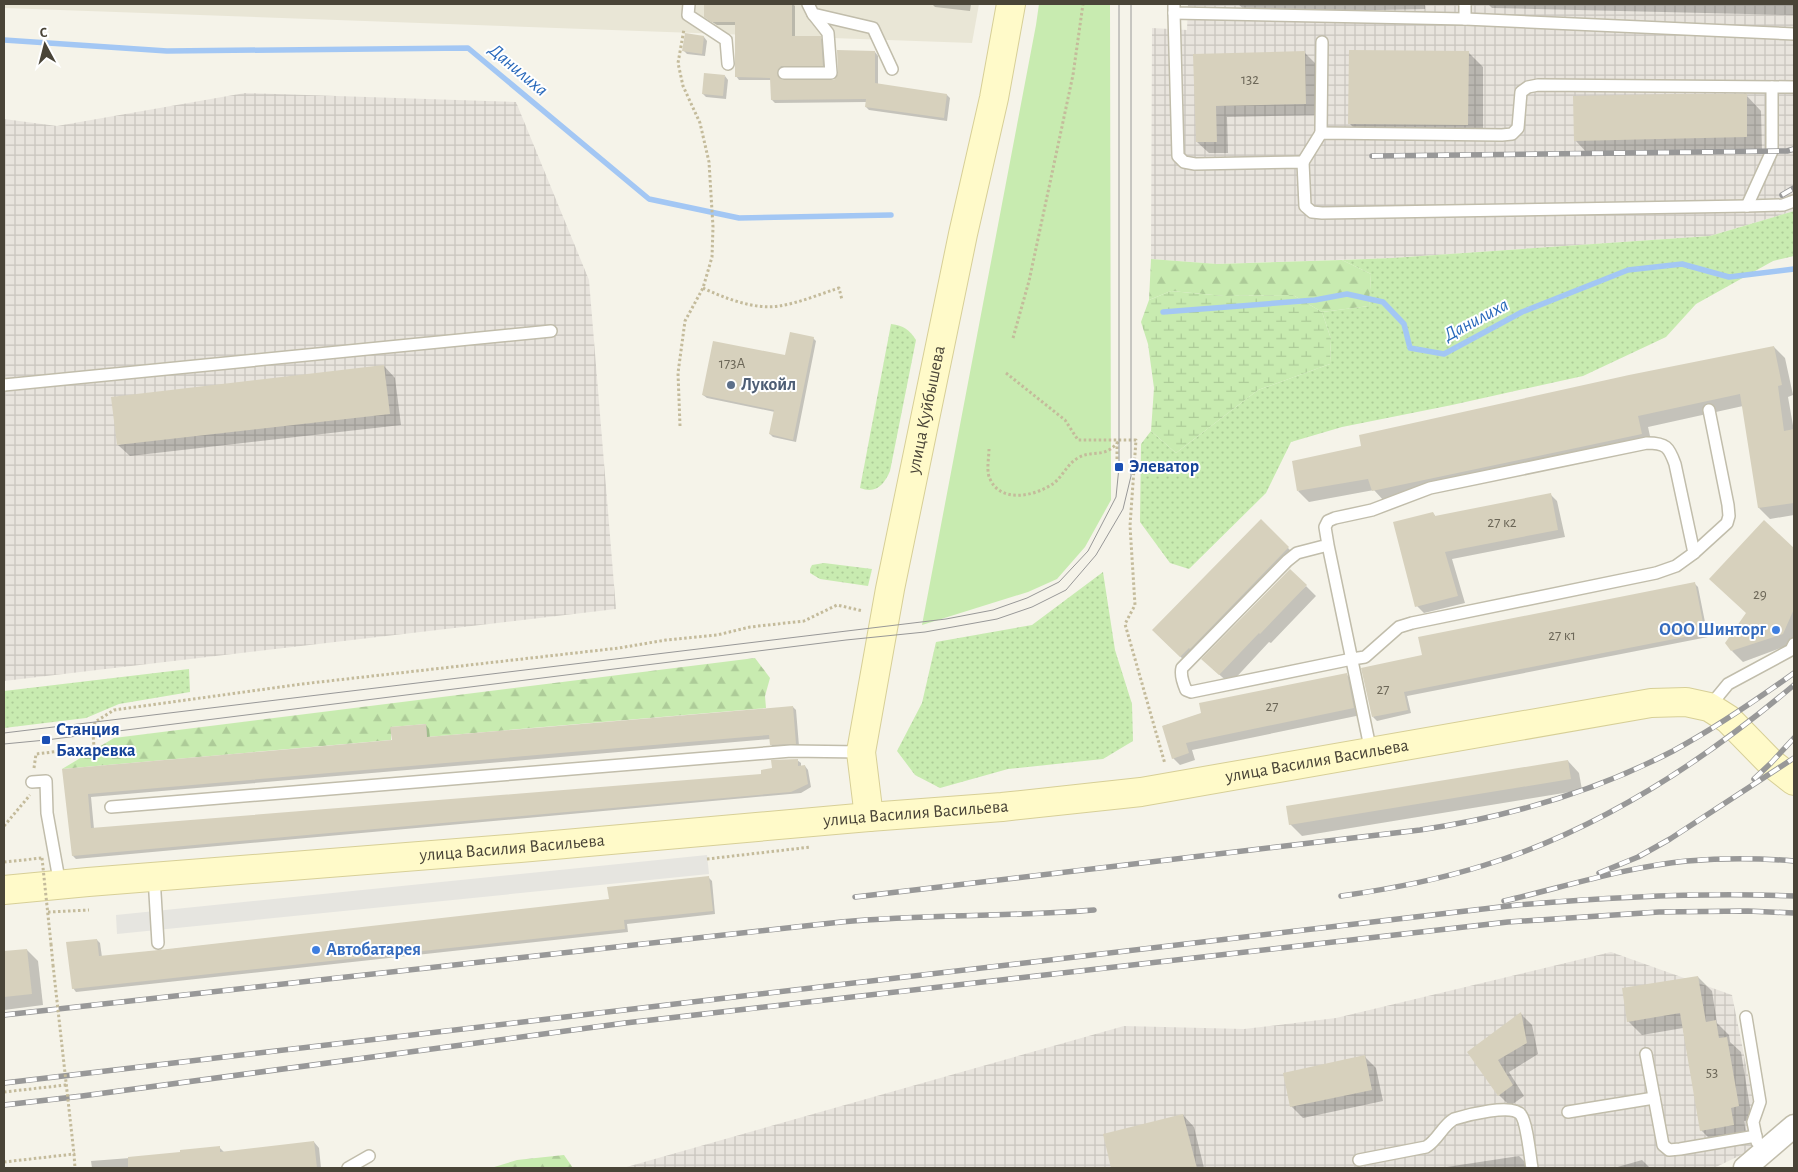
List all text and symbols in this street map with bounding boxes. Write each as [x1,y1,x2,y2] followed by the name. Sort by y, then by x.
[20,20,70,70] north arrow
[39,26,48,41] text: С
[484,39,551,100] water label: Данилиха
[1241,72,1259,87] house number: 132
[1440,295,1512,345] water label: Данилиха
[905,344,949,476] street label: улица Куйбышева
[719,356,745,371] house number: 173А
[741,376,796,394] place label: Лукойл
[725,379,737,391] marker: Лукойл
[1129,458,1199,476] place label: Элеватор
[1113,461,1125,473] marker: Элеватор
[1487,515,1517,530] house number: 27 к2
[1753,587,1767,602] house number: 29
[1659,621,1766,639] place label: ООО Шинторг
[1770,624,1782,636] marker: ООО Шинторг
[1548,628,1576,643] house number: 27 к1
[1376,682,1390,697] house number: 27
[1265,699,1279,714] house number: 27
[56,721,136,760] place label: Станция Бахаревка
[40,734,52,746] marker: Станция Бахаревка
[1223,736,1410,786] street label: улица Василия Васильева
[821,797,1009,830] street label: улица Василия Васильева
[418,832,606,865] street label: улица Василия Васильева
[326,941,421,959] place label: Автобатарея
[310,944,322,956] marker: Автобатарея
[1706,1065,1718,1080] house number: 53

